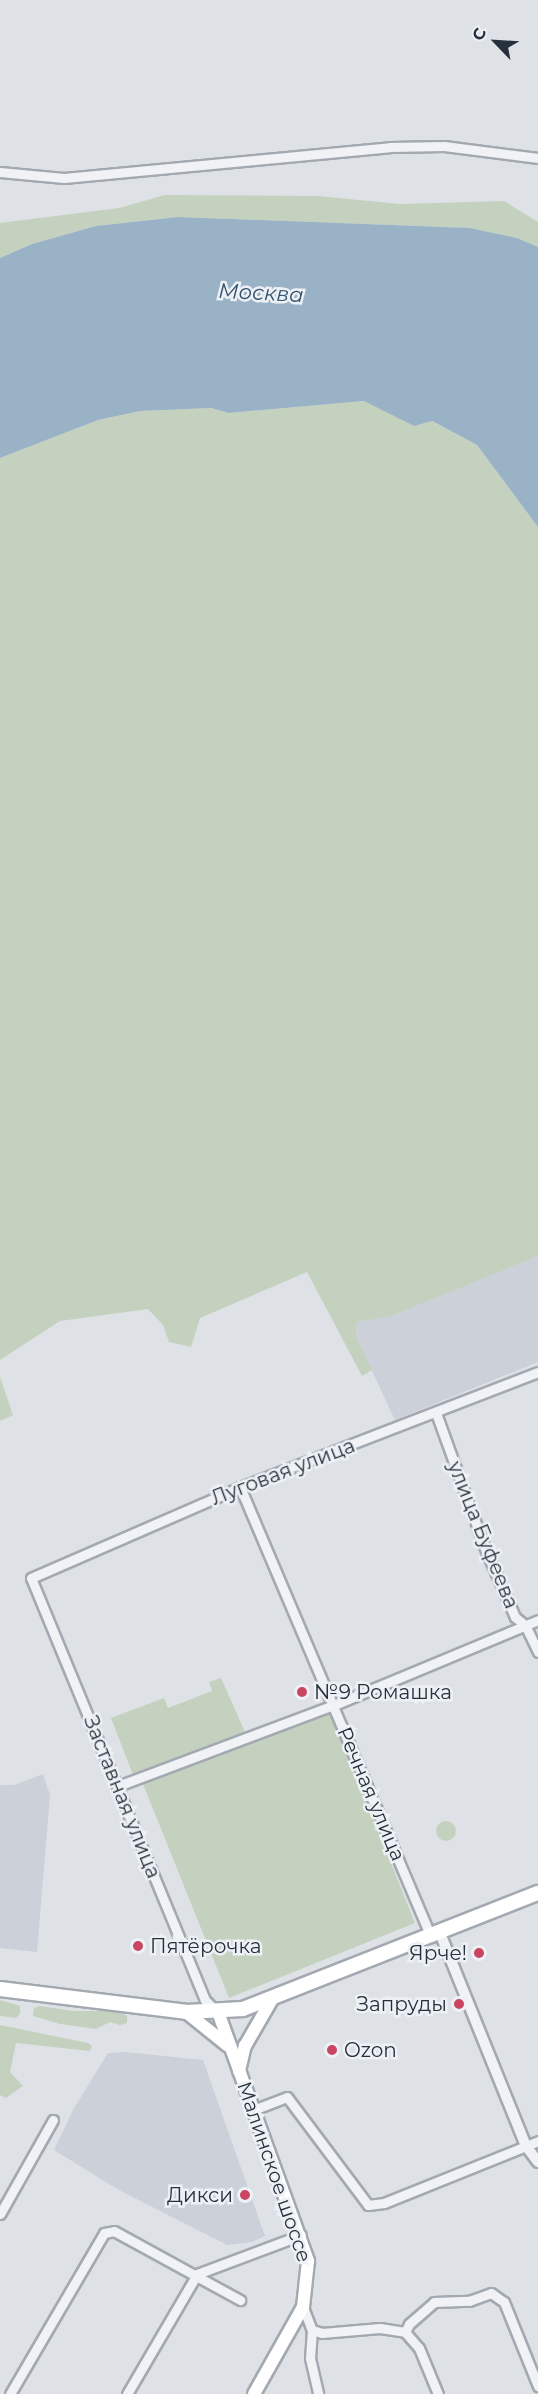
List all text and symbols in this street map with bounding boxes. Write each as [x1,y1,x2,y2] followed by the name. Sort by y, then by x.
[466,12,526,72] north arrow
[468,25,490,43] text: С
[218,278,304,308] water label: Москва
[208,1434,358,1510] street label: Луговая улица
[442,1458,524,1612] street label: улица Буфеева
[314,1680,452,1704] place label: №9 Ромашка
[295,1685,309,1699] marker: №9 Ромашка
[78,1712,166,1882] street label: Заставная улица
[332,1723,410,1865] street label: Речная улица
[150,1934,261,1958] place label: Пятёрочка
[131,1939,145,1953] marker: Пятёрочка
[409,1941,467,1965] place label: Ярче!
[472,1946,486,1960] marker: Ярче!
[357,1992,447,2016] place label: Запруды
[452,1997,466,2011] marker: Запруды
[344,2038,397,2062] place label: Ozon
[325,2043,339,2057] marker: Ozon
[232,2079,316,2265] street label: Малинское шоссе
[167,2183,233,2207] place label: Дикси
[238,2188,252,2202] marker: Дикси

